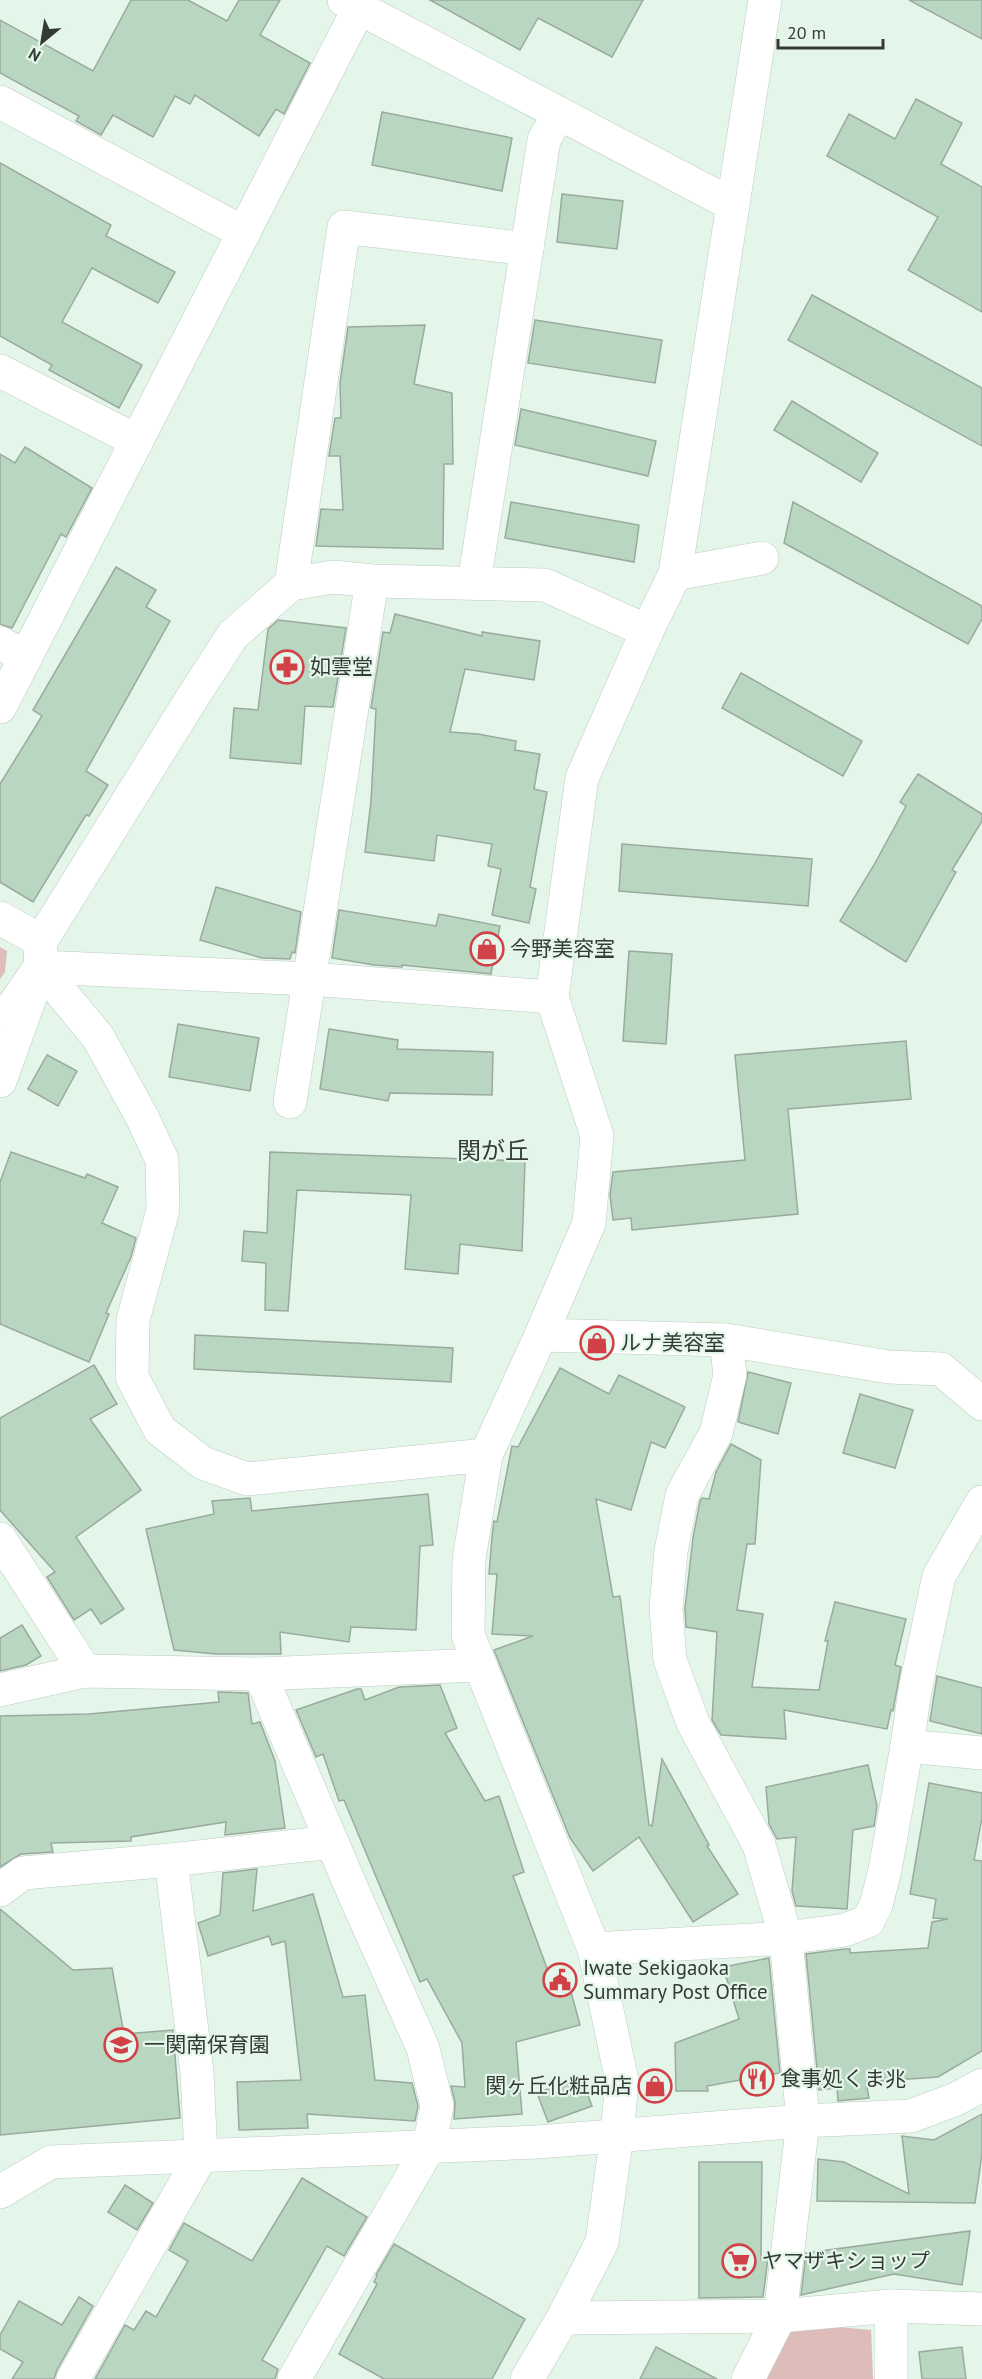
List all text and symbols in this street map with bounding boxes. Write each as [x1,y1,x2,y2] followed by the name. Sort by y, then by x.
[12,12,72,72] north arrow
[778,12,883,50] scale bar
[787,21,826,44] text: 20 m
[25,44,44,66] text: N
[269,649,305,685] pharmacy icon: 如雲堂
[310,653,373,680] place label: 如雲堂
[469,931,505,967] shop icon: 今野美容室
[510,935,615,962] place label: 今野美容室
[457,1135,529,1166] district label: 関が丘
[579,1325,615,1361] shop icon: ルナ美容室
[620,1329,725,1356] place label: ルナ美容室
[583,1954,768,2005] place label: Iwate Sekigaoka Summary Post Office
[542,1962,578,1998] public building icon: Iwate Sekigaoka Summary Post Office
[103,2027,139,2063] school or university icon: 一関南保育園
[144,2031,270,2058] place label: 一関南保育園
[739,2061,775,2097] restaurant icon: 食事処くま兆
[780,2065,906,2092] place label: 食事処くま兆
[637,2068,673,2104] shop icon: 関ヶ丘化粧品店
[485,2072,632,2099] place label: 関ヶ丘化粧品店
[721,2243,757,2279] supermarket icon: ヤマザキショップ
[762,2247,930,2274] place label: ヤマザキショップ

